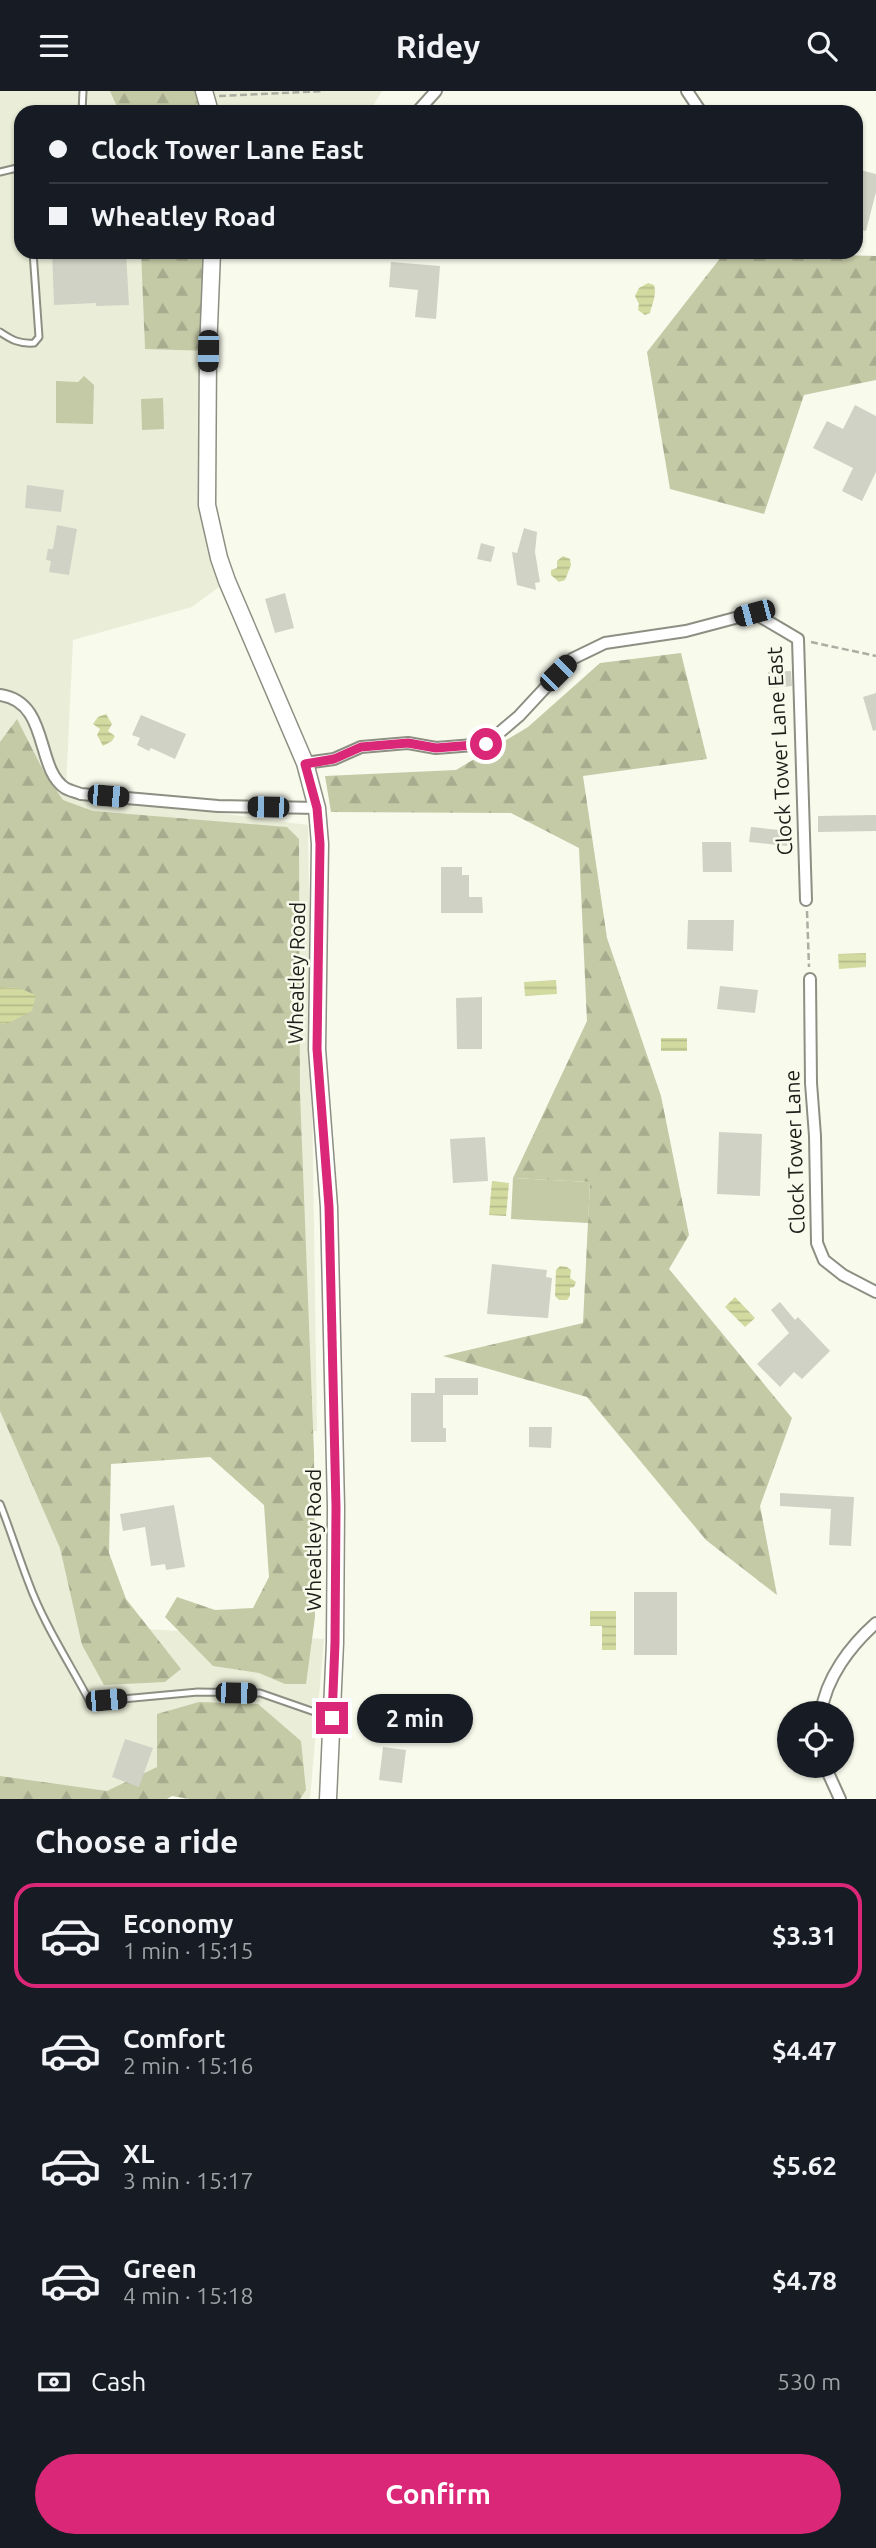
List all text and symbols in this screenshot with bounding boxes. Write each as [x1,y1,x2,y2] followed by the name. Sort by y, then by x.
[35,27,73,65] icon: menu
[803,27,841,65] icon: search
[396,28,480,64] text: Ridey
[91,135,364,164] text: Clock Tower Lane East
[91,202,276,231] text: Wheatley Road
[198,330,219,372] car
[731,597,778,629] car
[762,646,796,856] street label: Clock Tower Lane East
[536,651,581,695] car
[470,728,502,760] route start
[87,784,130,808] car
[247,796,290,818] car
[283,902,309,1044] street label: Wheatley Road
[779,1069,809,1235] street label: Clock Tower Lane
[301,1469,325,1611] street label: Wheatley Road
[215,1682,258,1704] car
[85,1688,128,1712] car
[356,1693,472,1743] callout: 2 min
[777,1701,854,1778] map controls
[777,1701,854,1778] button: locate
[316,1702,348,1734] route end
[386,1706,444,1731] text: 2 min
[35,1823,238,1859] text: Choose a ride
[39,1904,102,1967] icon: car
[123,1909,233,1938] text: Economy
[772,1921,837,1950] text: $3.31
[123,1938,254,1963] text: 1 min · 15:15
[39,2019,102,2082] icon: car
[123,2024,226,2053] text: Comfort
[772,2036,837,2065] text: $4.47
[123,2053,254,2078] text: 2 min · 15:16
[39,2134,102,2197] icon: car
[123,2139,154,2168] text: XL
[772,2151,837,2180] text: $5.62
[123,2168,254,2193] text: 3 min · 15:17
[39,2249,102,2312] icon: car
[123,2254,197,2283] text: Green
[772,2266,837,2295] text: $4.78
[123,2283,254,2308] text: 4 min · 15:18
[35,2363,73,2401] icon: cash
[91,2367,146,2396] text: Cash
[777,2369,841,2394] text: 530 m
[35,2454,841,2534] button: Confirm

